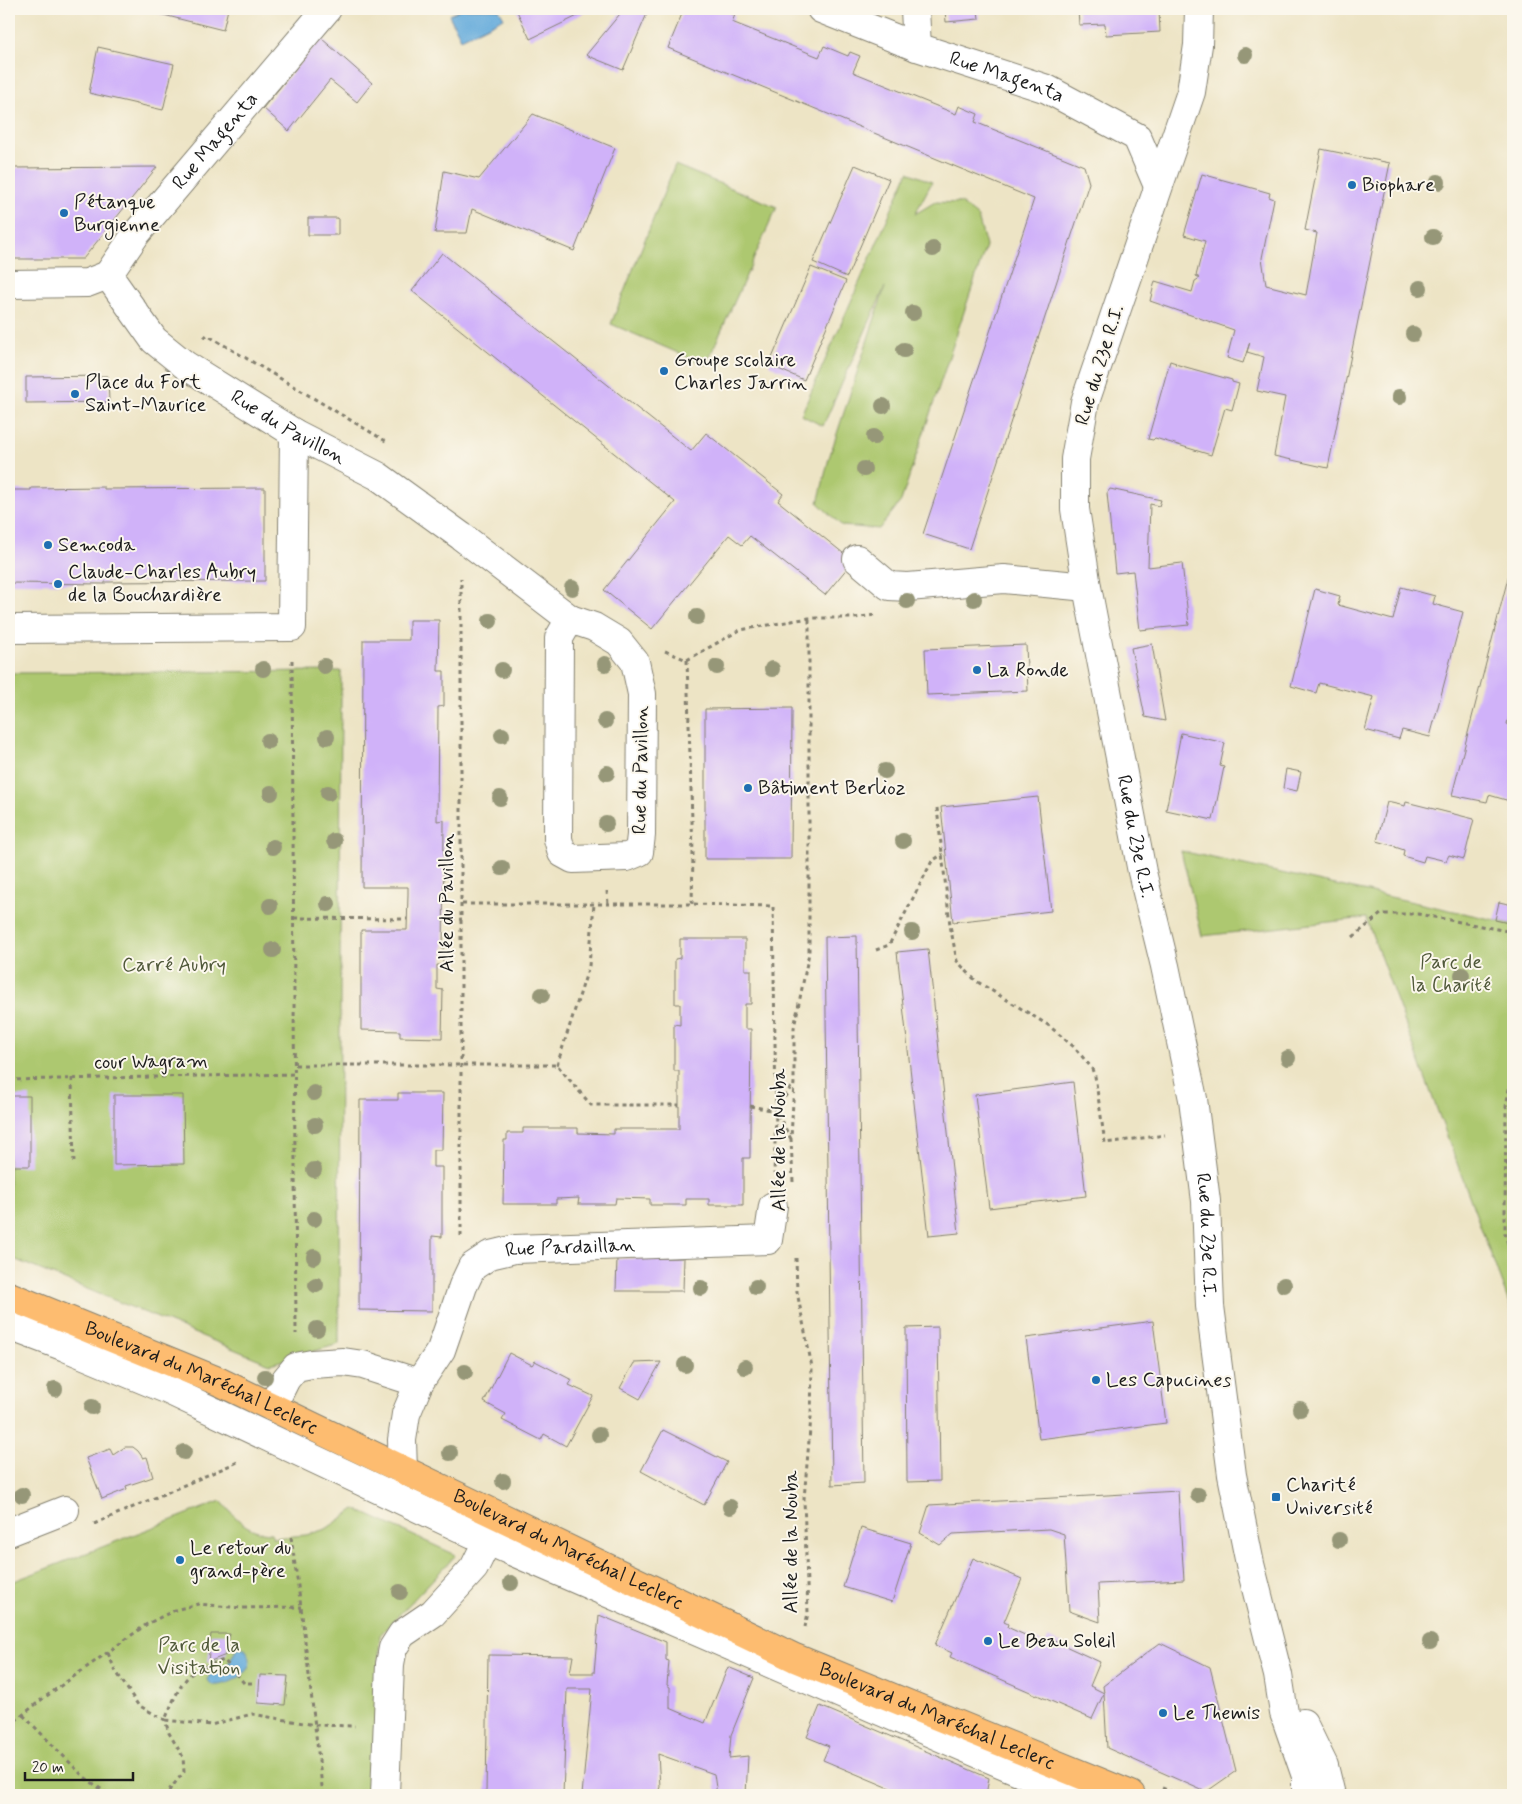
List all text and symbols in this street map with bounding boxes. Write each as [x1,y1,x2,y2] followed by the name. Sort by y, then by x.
[946,45,1069,109] street label: Rue Magenta
[166,86,264,195] street label: Rue Magenta
[1362,172,1435,199] place label: Biophare
[1346,179,1358,191] marker: Biophare
[74,189,160,240] place label: Pétanque Burgienne
[58,207,70,219] marker: Pétanque Burgienne
[1069,301,1131,429] street label: Rue du 23e R.I.
[674,347,807,397] place label: Groupe scolaire Charles Jarrin
[658,365,670,377] marker: Groupe scolaire Charles Jarrin
[85,369,207,419] place label: Place du Fort Saint-Maurice
[225,383,351,471] street label: Rue du Pavillon
[69,388,81,400] marker: Place du Fort Saint-Maurice
[58,532,136,559] place label: Semcoda
[42,539,54,551] marker: Semcoda
[68,559,256,609] place label: Claude-Charles Aubry de la Bouchardière
[52,578,64,590] marker: Claude-Charles Aubry de la Bouchardière
[987,657,1069,684] place label: La Ronde
[971,664,983,676] marker: La Ronde
[626,705,656,835] street label: Rue du Pavillon
[1110,773,1161,901] street label: Rue du 23e R.I.
[758,775,906,802] place label: Bâtiment Berlioz
[742,782,754,794] marker: Bâtiment Berlioz
[434,833,461,972] street label: Allée du Pavillon
[1411,949,1491,999] park label: Parc de la Charité
[122,952,226,979] park label: Carré Aubry
[94,1048,208,1076] street label: cour Wagram
[766,1068,793,1211] street label: Allée de la Nouba
[1189,1171,1223,1298] street label: Rue du 23e R.I.
[503,1231,636,1264] street label: Rue Pardaillan
[81,1315,323,1441] street label: Boulevard du Maréchal Leclerc
[1106,1367,1232,1394] place label: Les Capucines
[1090,1374,1102,1386] marker: Les Capucines
[778,1470,805,1613] street label: Allée de la Nouba
[1286,1472,1373,1522] place label: Charité Université
[448,1482,688,1616] street label: Boulevard du Maréchal Leclerc
[1270,1491,1282,1503] marker: Charité Université
[190,1535,291,1585] place label: Le retour du grand-père
[174,1554,186,1566] marker: Le retour du grand-père
[998,1628,1116,1655] place label: Le Beau Soleil
[158,1632,240,1682] park label: Parc de la Visitation
[982,1635,994,1647] marker: Le Beau Soleil
[815,1656,1059,1776] street label: Boulevard du Maréchal Leclerc
[1173,1700,1260,1727] place label: Le Themis
[1157,1707,1169,1719] marker: Le Themis
[25,1749,132,1781] scale bar
[32,1758,64,1778] text: 20 m

